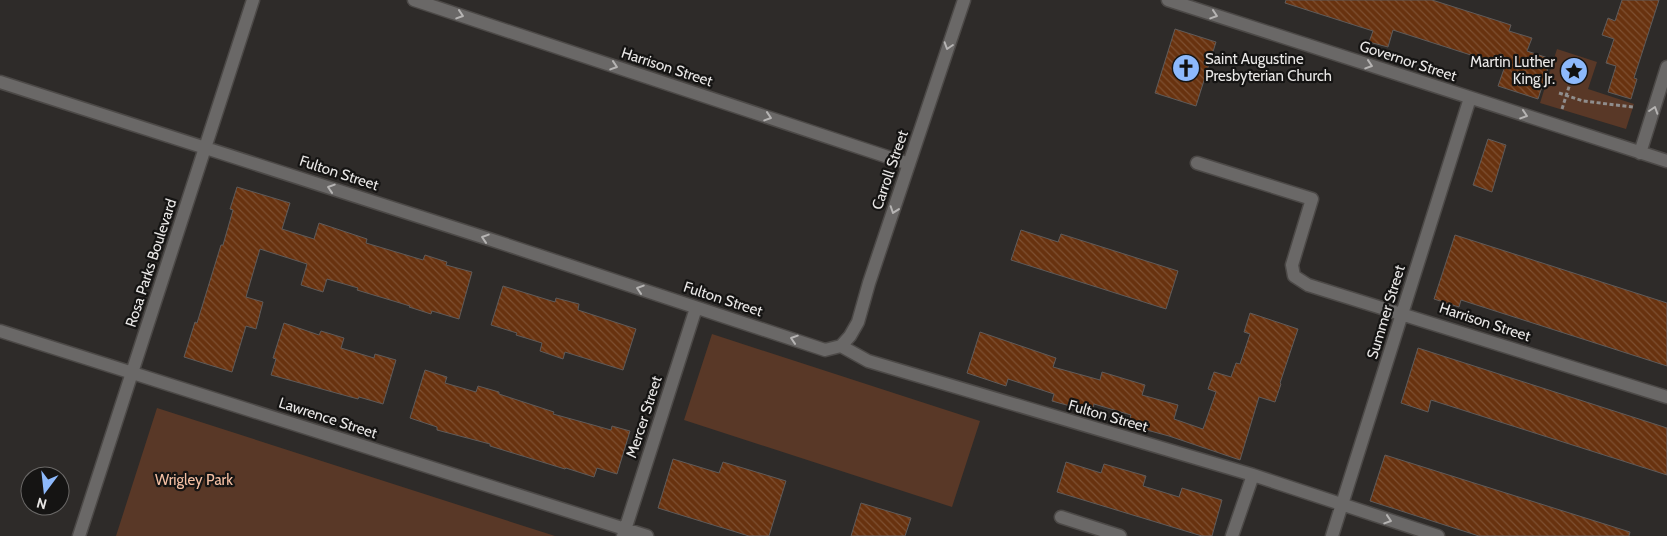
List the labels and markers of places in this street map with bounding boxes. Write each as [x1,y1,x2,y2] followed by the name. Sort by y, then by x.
[1205,50,1332,85] place label: Saint Augustine Presbyterian Church
[1171,53,1201,83] church icon: Saint Augustine Presbyterian Church
[1470,53,1555,88] place label: Martin Luther King Jr.
[1559,56,1589,86] place icon: Martin Luther King Jr.

